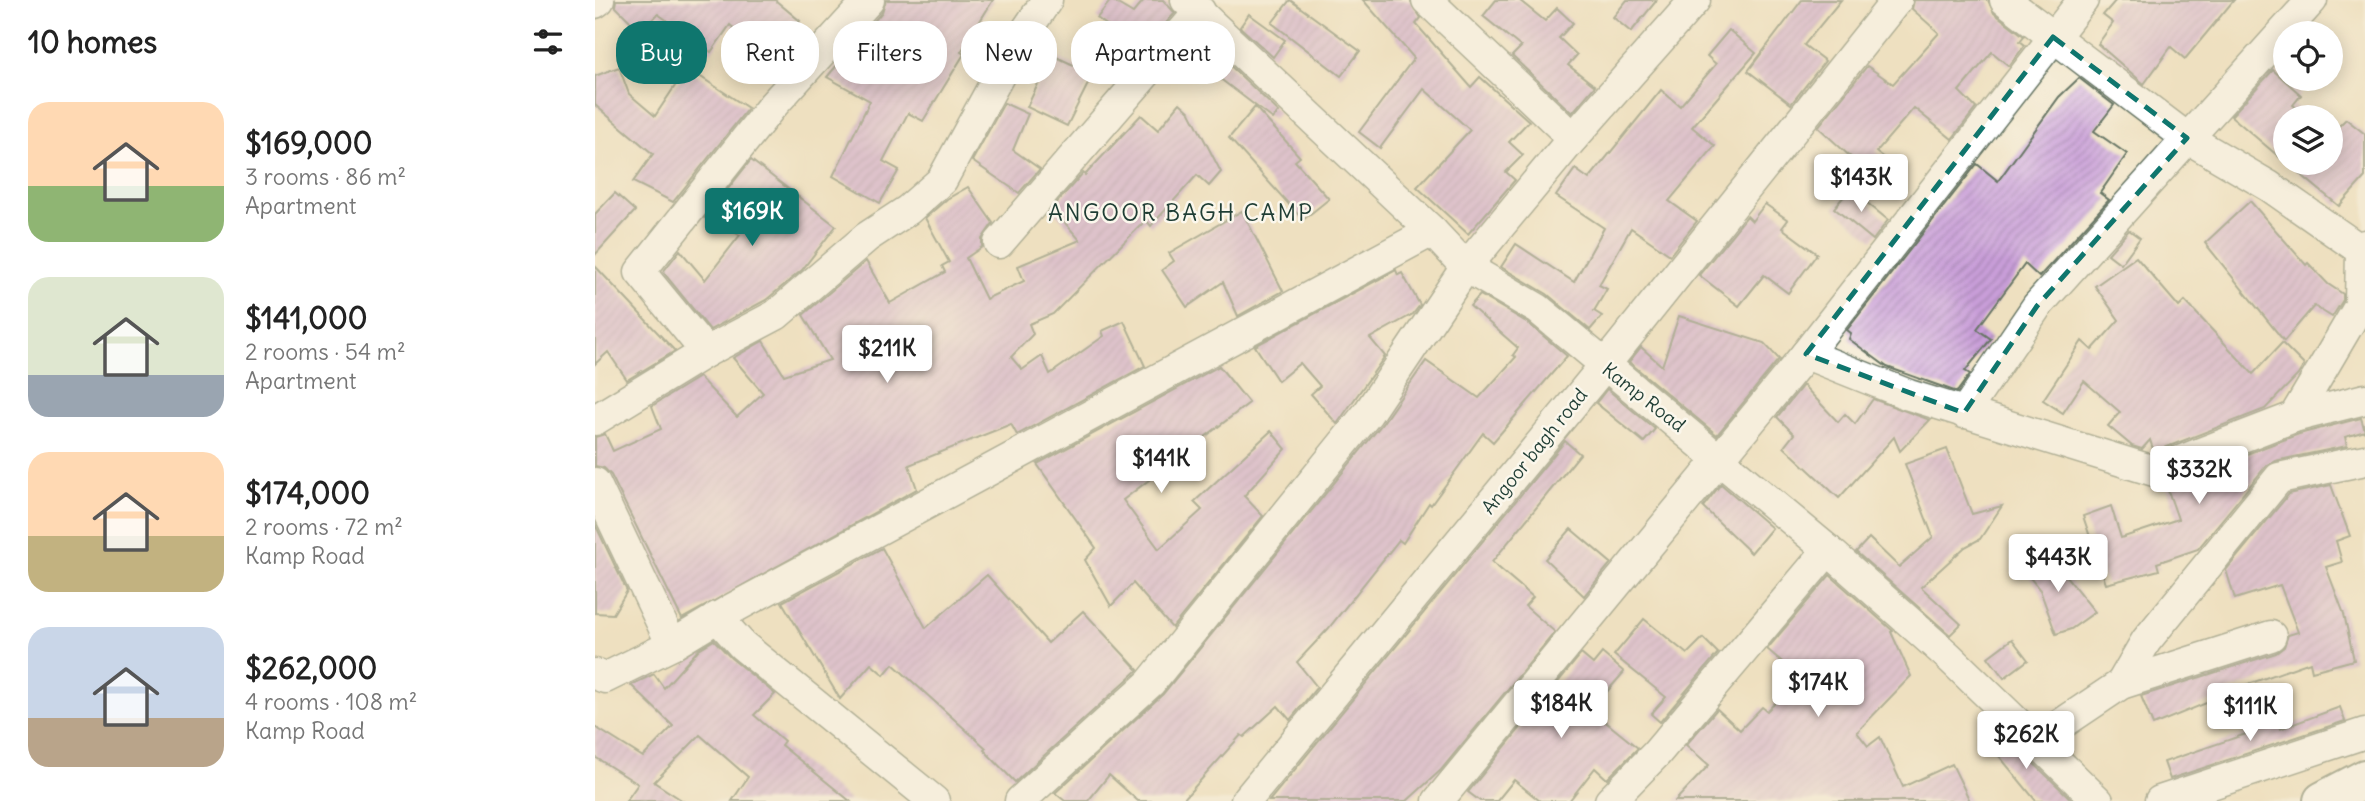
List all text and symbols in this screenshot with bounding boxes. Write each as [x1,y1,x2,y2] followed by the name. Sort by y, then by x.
[616,21,707,84] chip: Buy
[721,21,819,84] chip: Rent
[833,21,947,84] chip: Filters
[961,21,1057,84] chip: New
[1071,21,1235,84] chip: Apartment
[2273,21,2343,175] map controls
[2273,21,2343,91] button: locate
[28,23,157,61] text: 10 homes
[529,23,567,61] icon: filters
[2273,105,2343,175] button: layers
[245,124,372,162] text: $169,000
[84,130,168,214] icon: home
[1812,154,1910,214] pin: $143K
[245,162,406,191] text: 3 rooms · 86 m²
[1830,162,1892,191] text: $143K
[703,188,801,248] pin: $169K
[245,191,357,220] text: Apartment
[721,196,783,225] text: $169K
[1048,198,1314,227] district label: ANGOOR BAGH CAMP
[245,299,368,337] text: $141,000
[84,305,168,389] icon: home
[838,326,936,385] pin: $211K
[858,333,916,362] text: $211K
[245,337,406,366] text: 2 rooms · 54 m²
[1598,357,1690,437] street label: Kamp Road
[245,366,357,395] text: Apartment
[1476,383,1592,519] street label: Angoor bagh road
[1112,435,1210,495] pin: $141K
[1132,443,1190,472] text: $141K
[2150,447,2248,506] pin: $332K
[2166,454,2232,483] text: $332K
[245,474,370,512] text: $174,000
[84,480,168,564] icon: home
[245,512,403,541] text: 2 rooms · 72 m²
[2009,534,2107,594] pin: $443K
[245,541,365,570] text: Kamp Road
[2025,542,2091,571] text: $443K
[245,649,377,687] text: $262,000
[84,655,168,739] icon: home
[1769,660,1867,719] pin: $174K
[1788,667,1848,696] text: $174K
[1512,680,1610,740] pin: $184K
[2201,684,2299,743] pin: $111K
[245,687,417,716] text: 4 rooms · 108 m²
[1530,688,1592,717] text: $184K
[2223,691,2277,720] text: $111K
[1977,712,2075,771] pin: $262K
[245,716,365,745] text: Kamp Road
[1993,719,2059,748] text: $262K

